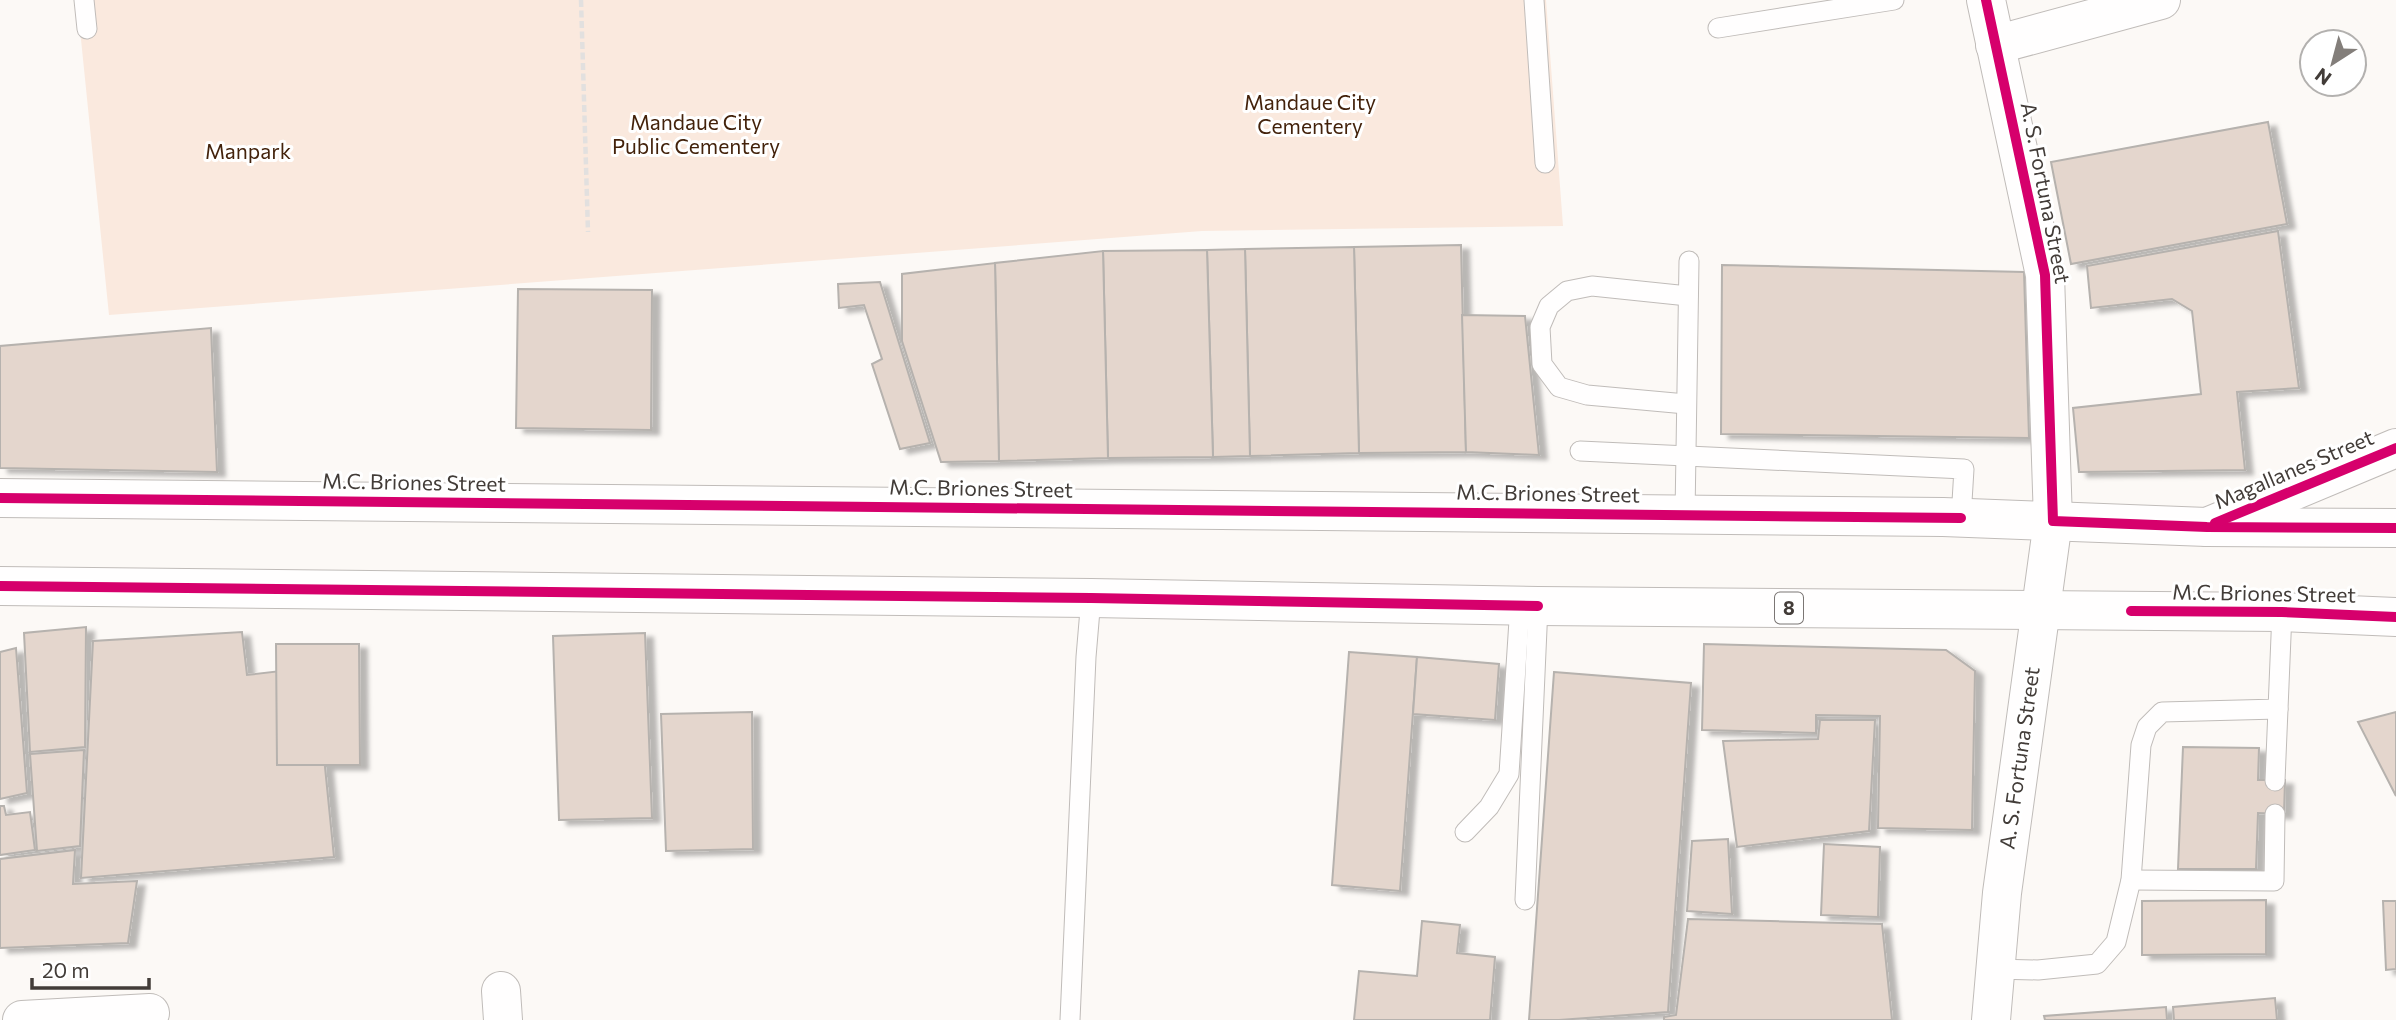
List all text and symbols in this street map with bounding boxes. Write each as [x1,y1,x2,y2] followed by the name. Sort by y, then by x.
[2298,28,2368,98] north arrow
[2310,64,2335,91] text: N
[1244,89,1376,138] park label: Mandaue City Cementery
[2017,100,2076,285] street label: A. S. Fortuna Street
[612,109,780,158] park label: Mandaue City Public Cementery
[205,138,291,163] park label: Manpark
[2210,424,2377,513] street label: Magallanes Street
[322,467,506,496] street label: M.C. Briones Street
[889,473,1073,502] street label: M.C. Briones Street
[1456,478,1640,507] street label: M.C. Briones Street
[2172,578,2356,607] street label: M.C. Briones Street
[1775,593,1803,624] road number: 8
[1993,665,2044,851] street label: A. S. Fortuna Street
[32,946,149,990] scale bar
[42,957,90,982] text: 20 m

